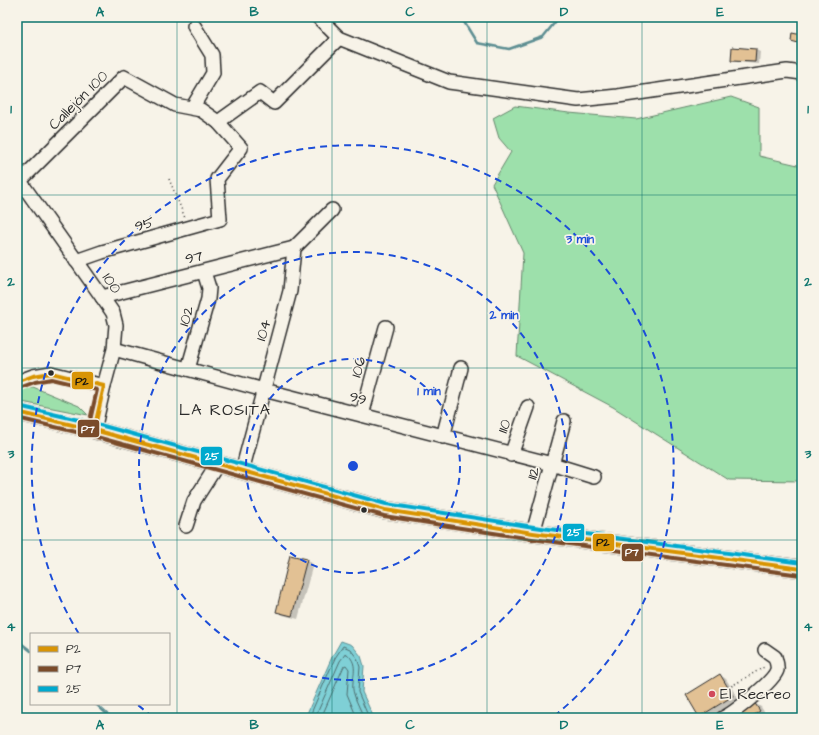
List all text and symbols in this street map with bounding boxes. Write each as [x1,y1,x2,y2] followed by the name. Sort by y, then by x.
[96,3,105,21] text: A
[249,3,259,21] text: B
[405,3,415,21] text: C
[560,3,569,21] text: D
[716,3,724,21] text: E
[44,65,113,135] street label: Callejón 100
[10,100,12,118] text: 1
[807,100,809,118] text: 1
[132,212,157,237] street label: 95
[565,231,594,248] text: 3 min
[183,245,205,270] street label: 97
[97,269,126,298] street label: 100
[6,273,15,291] text: 2
[803,273,812,291] text: 2
[174,303,199,329] street label: 102
[489,307,518,324] text: 2 min
[251,317,276,343] street label: 104
[346,354,371,380] street label: 106
[46,368,56,378] unlabelled marker
[71,371,94,390] line badge: P2
[75,374,89,389] text: P2
[417,383,441,400] text: 1 min
[347,386,369,411] street label: 99
[179,399,271,421] district label: LA ROSITA
[492,416,517,436] street label: 110
[77,419,100,438] line badge: P7
[81,422,95,437] text: P7
[7,445,15,463] text: 3
[804,445,812,463] text: 3
[200,446,223,466] line badge: 25
[204,449,219,464] text: 25
[346,459,360,473] centre of rings
[522,464,545,482] street label: 112
[359,505,369,515] unlabelled marker
[562,523,585,542] line badge: 25
[566,525,581,540] text: 25
[592,533,615,552] line badge: P2
[596,535,610,550] text: P2
[621,543,644,562] line badge: P7
[625,545,639,560] text: P7
[7,618,16,636] text: 4
[804,618,813,636] text: 4
[30,633,170,705] legend
[66,641,81,658] text: P2
[66,661,82,678] text: P7
[66,681,82,698] text: 25
[720,684,791,705] place label: El Recreo
[707,689,717,699] marker: El Recreo
[96,716,105,734] text: A
[249,716,259,734] text: B
[405,716,415,734] text: C
[560,716,569,734] text: D
[716,716,724,734] text: E

